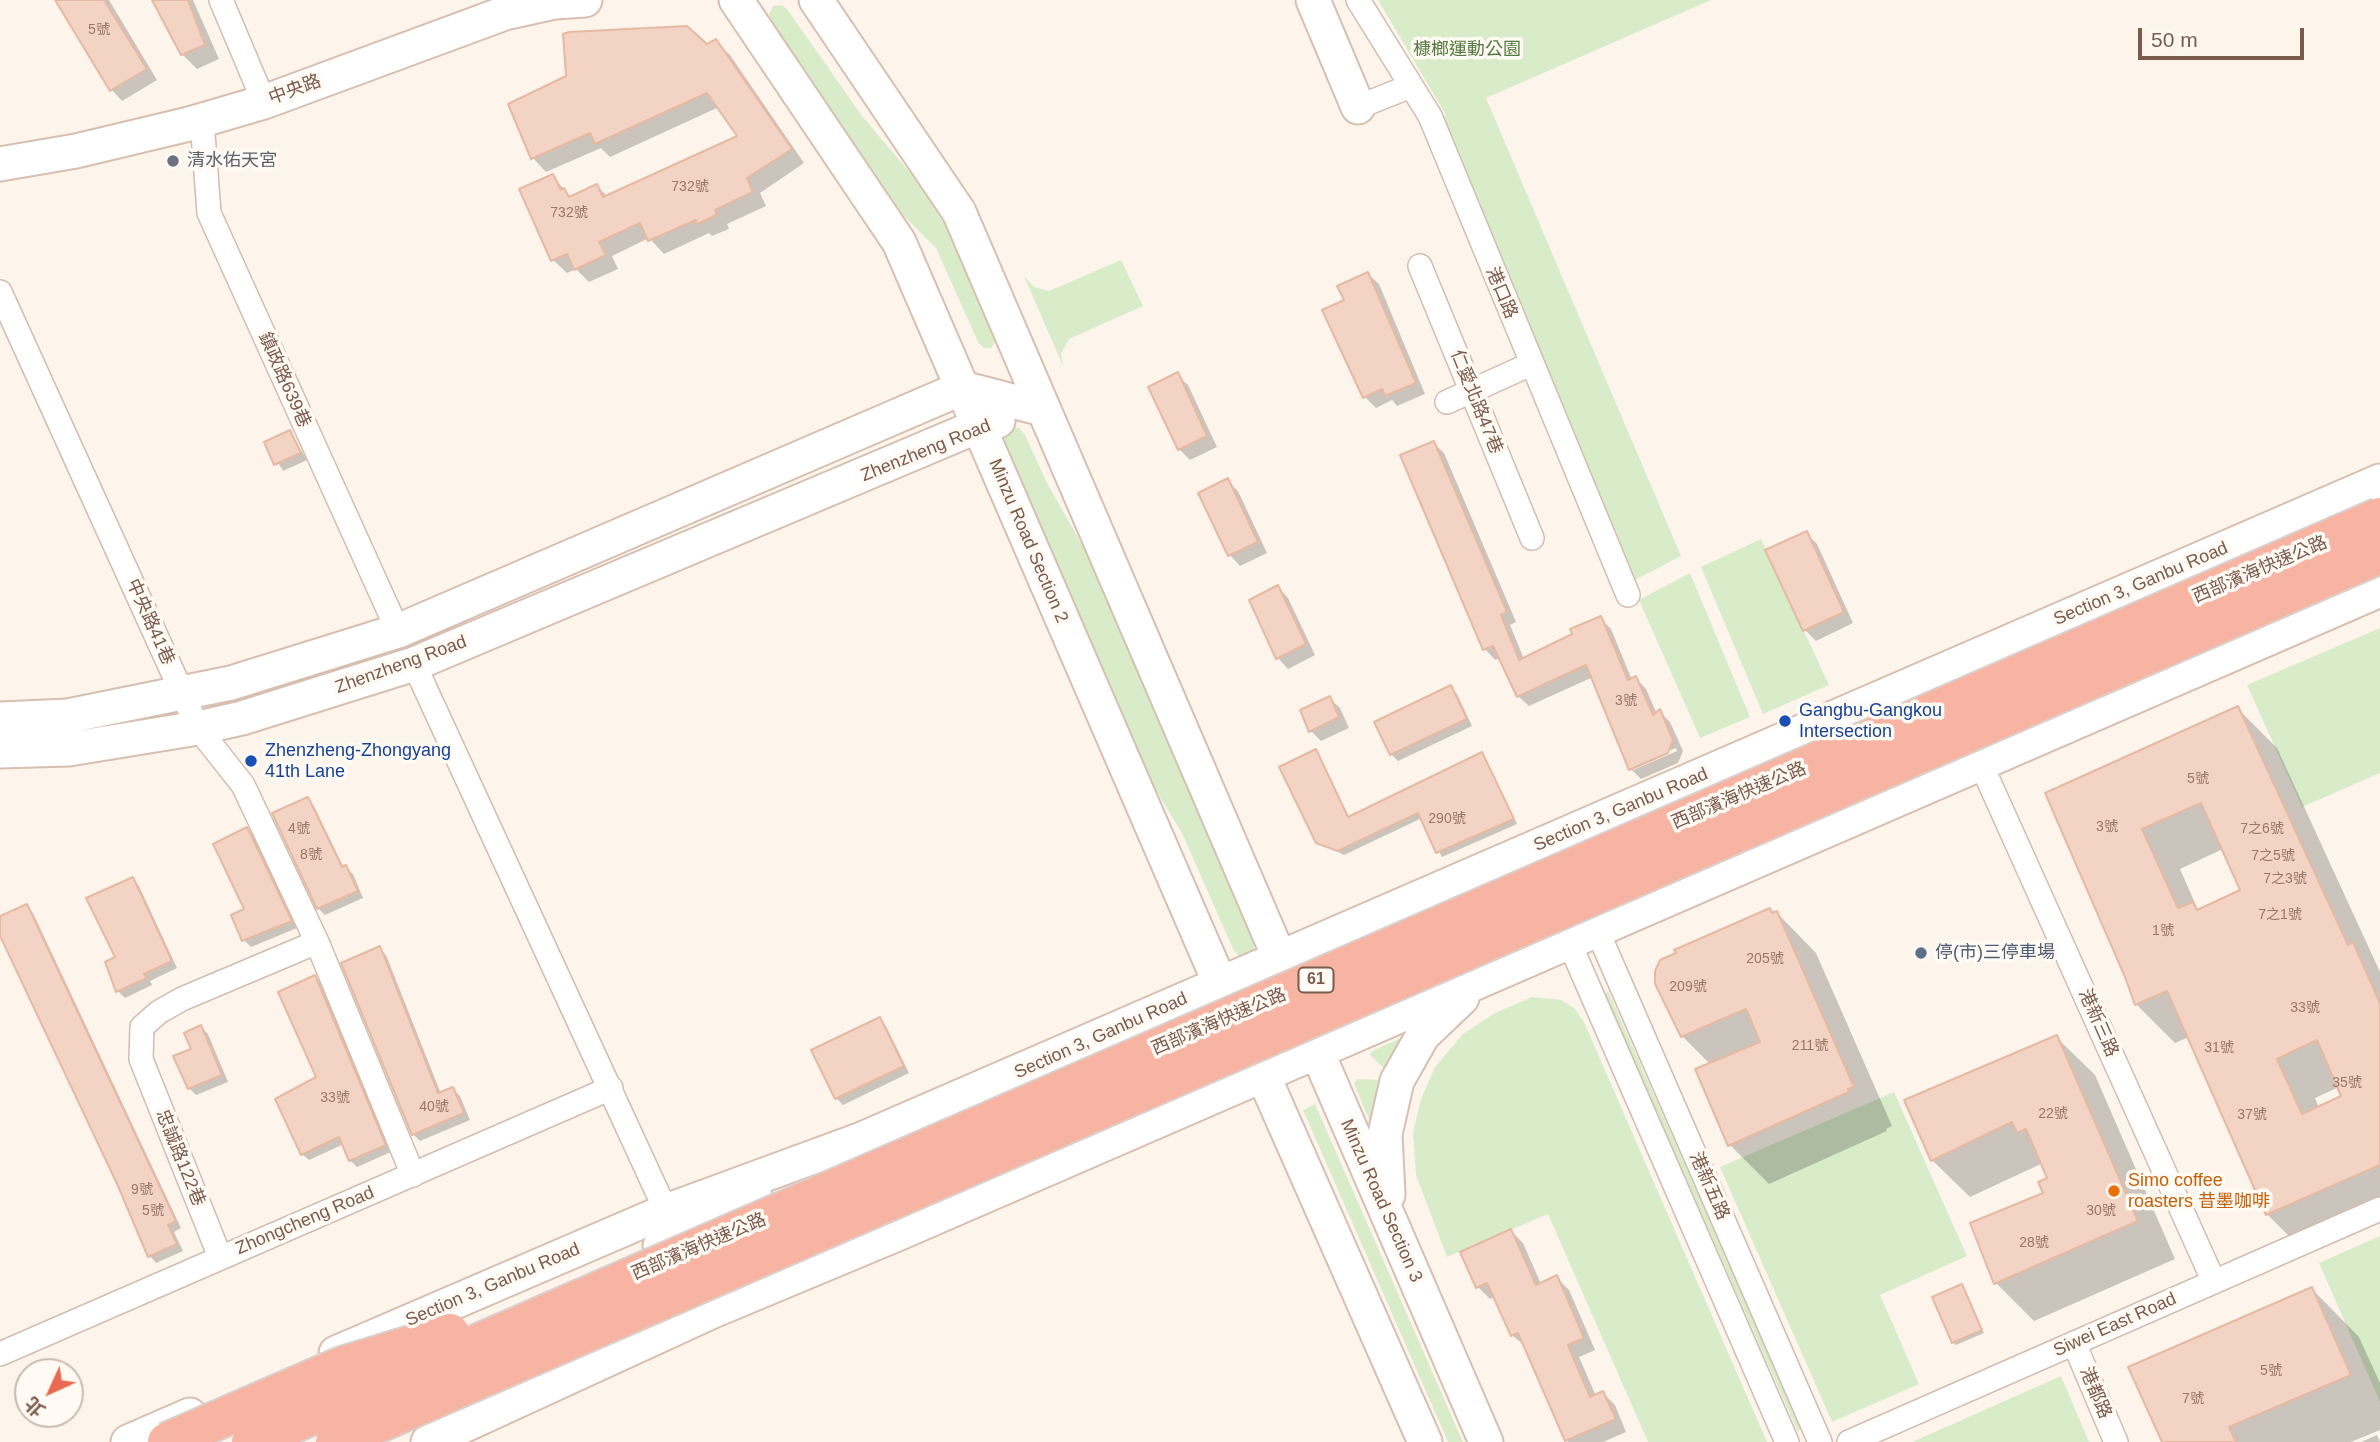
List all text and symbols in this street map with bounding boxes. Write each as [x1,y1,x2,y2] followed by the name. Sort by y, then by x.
[2142,14,2308,58] scale bar
[88,22,110,38] house number: 5號
[2151,28,2198,51] text: 50 m
[1413,39,1521,61] park label: 槺榔運動公園
[266,71,324,109] street label: 中央路
[187,150,277,172] place label: 清水佑天宮
[165,153,181,169] marker: 清水佑天宮
[671,179,709,195] house number: 732號
[550,205,588,221] house number: 732號
[1481,264,1521,322] street label: 港口路
[253,329,315,431] street label: 鎮政路639巷
[1445,347,1507,457] street label: 仁愛北路47巷
[858,415,994,487] street label: Zhenzheng Road
[984,456,1072,626] street label: Minzu Road Section 2
[2190,532,2330,608] street label: 西部濱海快速公路
[2051,538,2231,630] street label: Section 3, Ganbu Road
[121,576,179,668] street label: 中央路41巷
[332,631,470,699] street label: Zhenzheng Road
[1615,693,1637,709] house number: 3號
[1799,700,1942,742] place label: Gangbu-Gangkou Intersection
[1777,713,1793,729] marker: Gangbu-Gangkou Intersection
[265,740,451,782] place label: Zhenzheng-Zhongyang 41th Lane
[243,753,259,769] marker: Zhenzheng-Zhongyang 41th Lane
[1669,758,1809,834] street label: 西部濱海快速公路
[1531,764,1711,856] street label: Section 3, Ganbu Road
[2187,771,2209,787] house number: 5號
[1428,811,1466,827] house number: 290號
[2096,819,2118,835] house number: 3號
[288,821,310,837] house number: 4號
[2240,821,2284,837] house number: 7之6號
[300,847,322,863] house number: 8號
[2251,848,2295,864] house number: 7之5號
[2263,871,2307,887] house number: 7之3號
[2258,907,2302,923] house number: 7之1號
[2152,923,2174,939] house number: 1號
[1935,942,2055,964] place label: 停(市)三停車場
[1913,945,1929,961] marker: 停(市)三停車場
[1746,951,1784,967] house number: 205號
[1298,968,1334,992] road number: 61
[1669,979,1707,995] house number: 209號
[1149,984,1289,1060] street label: 西部濱海快速公路
[2073,986,2123,1060] street label: 港新三路
[1011,988,1191,1084] street label: Section 3, Ganbu Road
[2290,1000,2320,1016] house number: 33號
[1792,1038,1828,1054] house number: 211號
[2204,1040,2234,1056] house number: 31號
[2332,1075,2362,1091] house number: 35號
[320,1090,350,1106] house number: 33號
[419,1099,449,1115] house number: 40號
[2038,1106,2068,1122] house number: 22號
[151,1107,209,1209] street label: 忠誠路122巷
[2237,1107,2267,1123] house number: 37號
[1335,1116,1427,1286] street label: Minzu Road Section 3
[1684,1149,1734,1223] street label: 港新五路
[2128,1170,2270,1212] place label: Simo coffee roasters 昔墨咖啡
[131,1182,153,1198] house number: 9號
[233,1182,377,1260] street label: Zhongcheng Road
[2106,1183,2122,1199] marker: Simo coffee roasters 昔墨咖啡
[142,1203,164,1219] house number: 5號
[2086,1203,2116,1219] house number: 30號
[629,1209,769,1285] street label: 西部濱海快速公路
[2019,1235,2049,1251] house number: 28號
[403,1239,583,1331] street label: Section 3, Ganbu Road
[2050,1288,2180,1362] street label: Siwei East Road
[14,1358,84,1428] north arrow
[2260,1363,2282,1379] house number: 5號
[2075,1364,2115,1422] street label: 港都路
[2182,1391,2204,1407] house number: 7號
[21,1393,49,1421] text: 北

